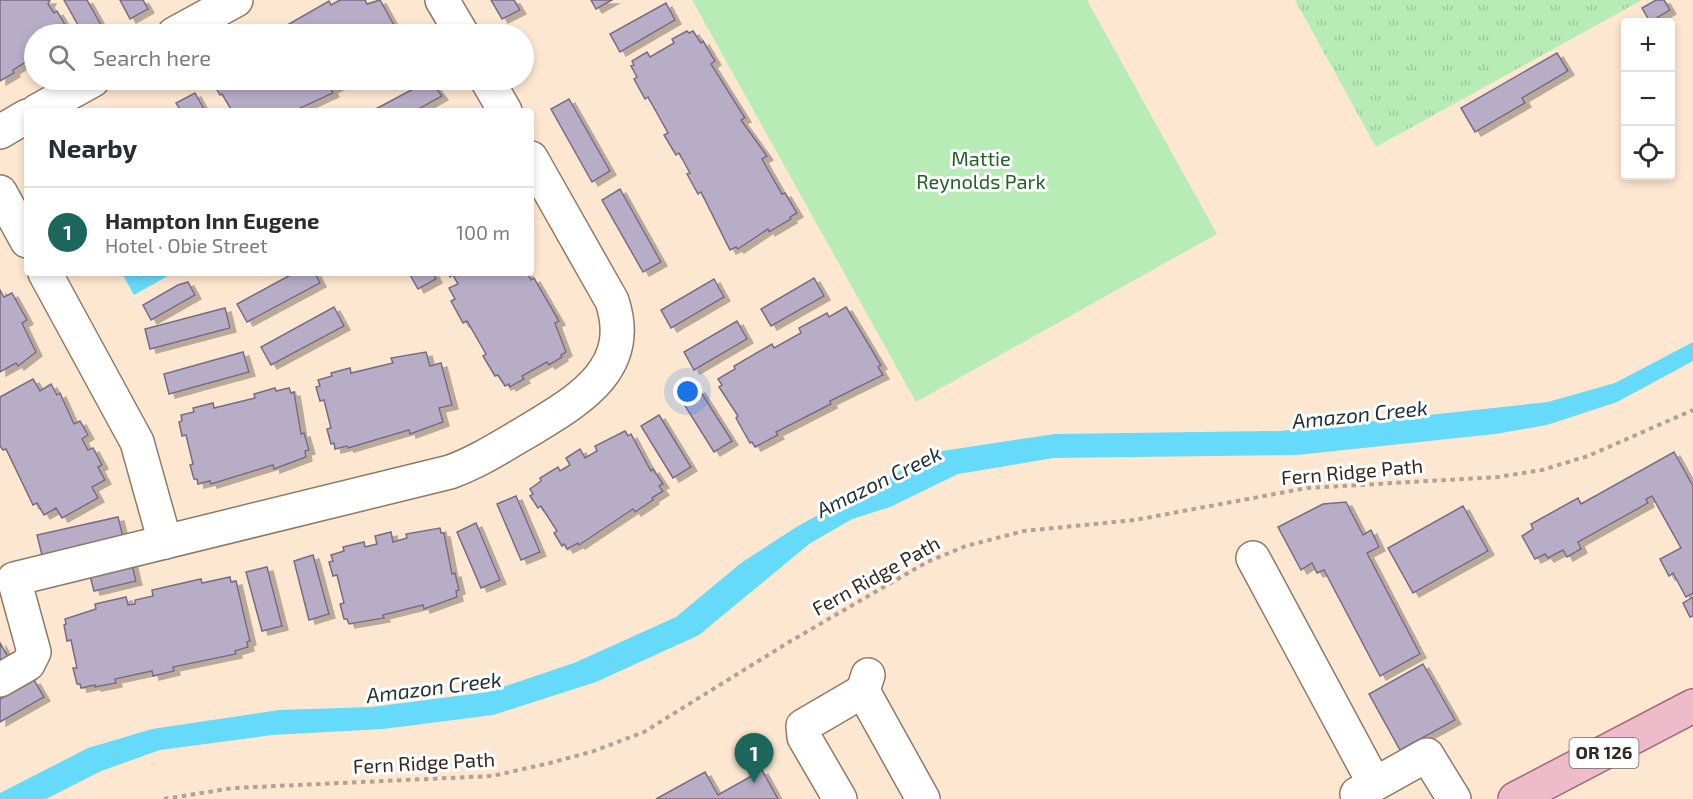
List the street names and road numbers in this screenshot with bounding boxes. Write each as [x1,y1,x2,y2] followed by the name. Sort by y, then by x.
[1280,453,1424,489] street label: Fern Ridge Path
[807,530,944,620] street label: Fern Ridge Path
[1570,738,1638,768] road number: OR 126
[352,746,496,778] street label: Fern Ridge Path

